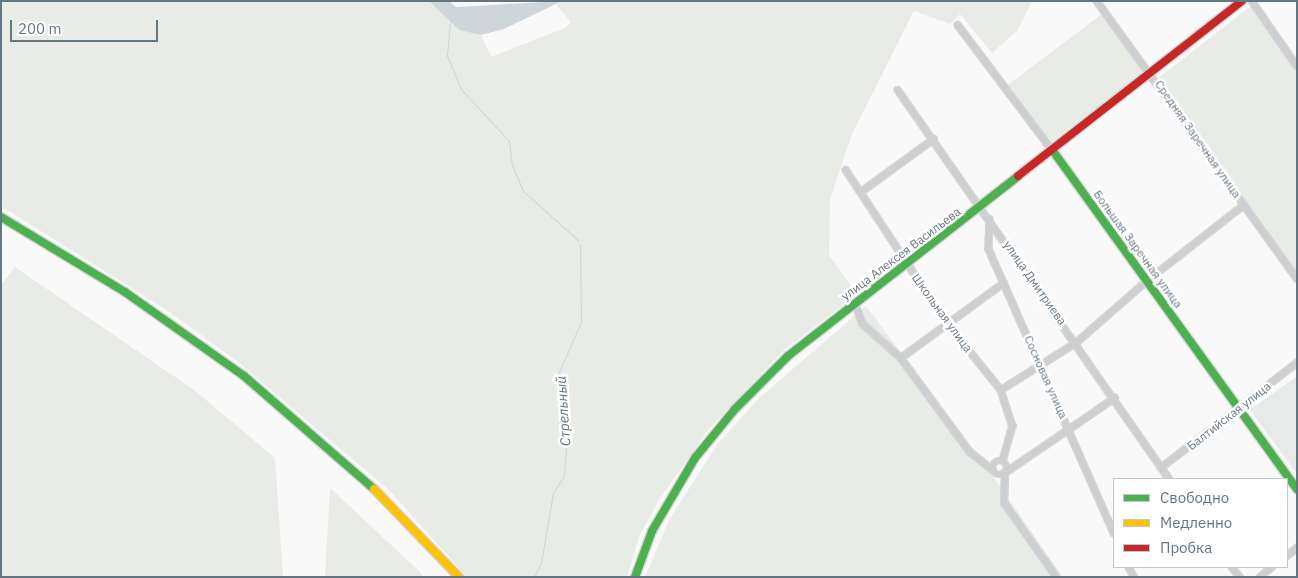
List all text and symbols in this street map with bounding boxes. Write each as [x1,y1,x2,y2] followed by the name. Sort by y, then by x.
[12,10,160,42] scale bar
[18,19,62,38] text: 200 m
[1152,77,1244,201] street label: Средняя Заречная улица
[1090,187,1186,311] street label: Большая Заречная улица
[839,204,963,304] street label: улица Алексея Васильева
[1001,238,1069,328] street label: улица Дмитриева
[909,271,975,355] street label: Школьная улица
[1021,333,1071,421] street label: Сосновая улица
[552,375,574,447] water label: Стрельный
[1184,379,1274,453] street label: Балтийская улица
[1113,478,1288,568] legend
[1160,488,1229,507] text: Свободно
[1160,513,1232,532] text: Медленно
[1160,538,1212,557] text: Пробка

